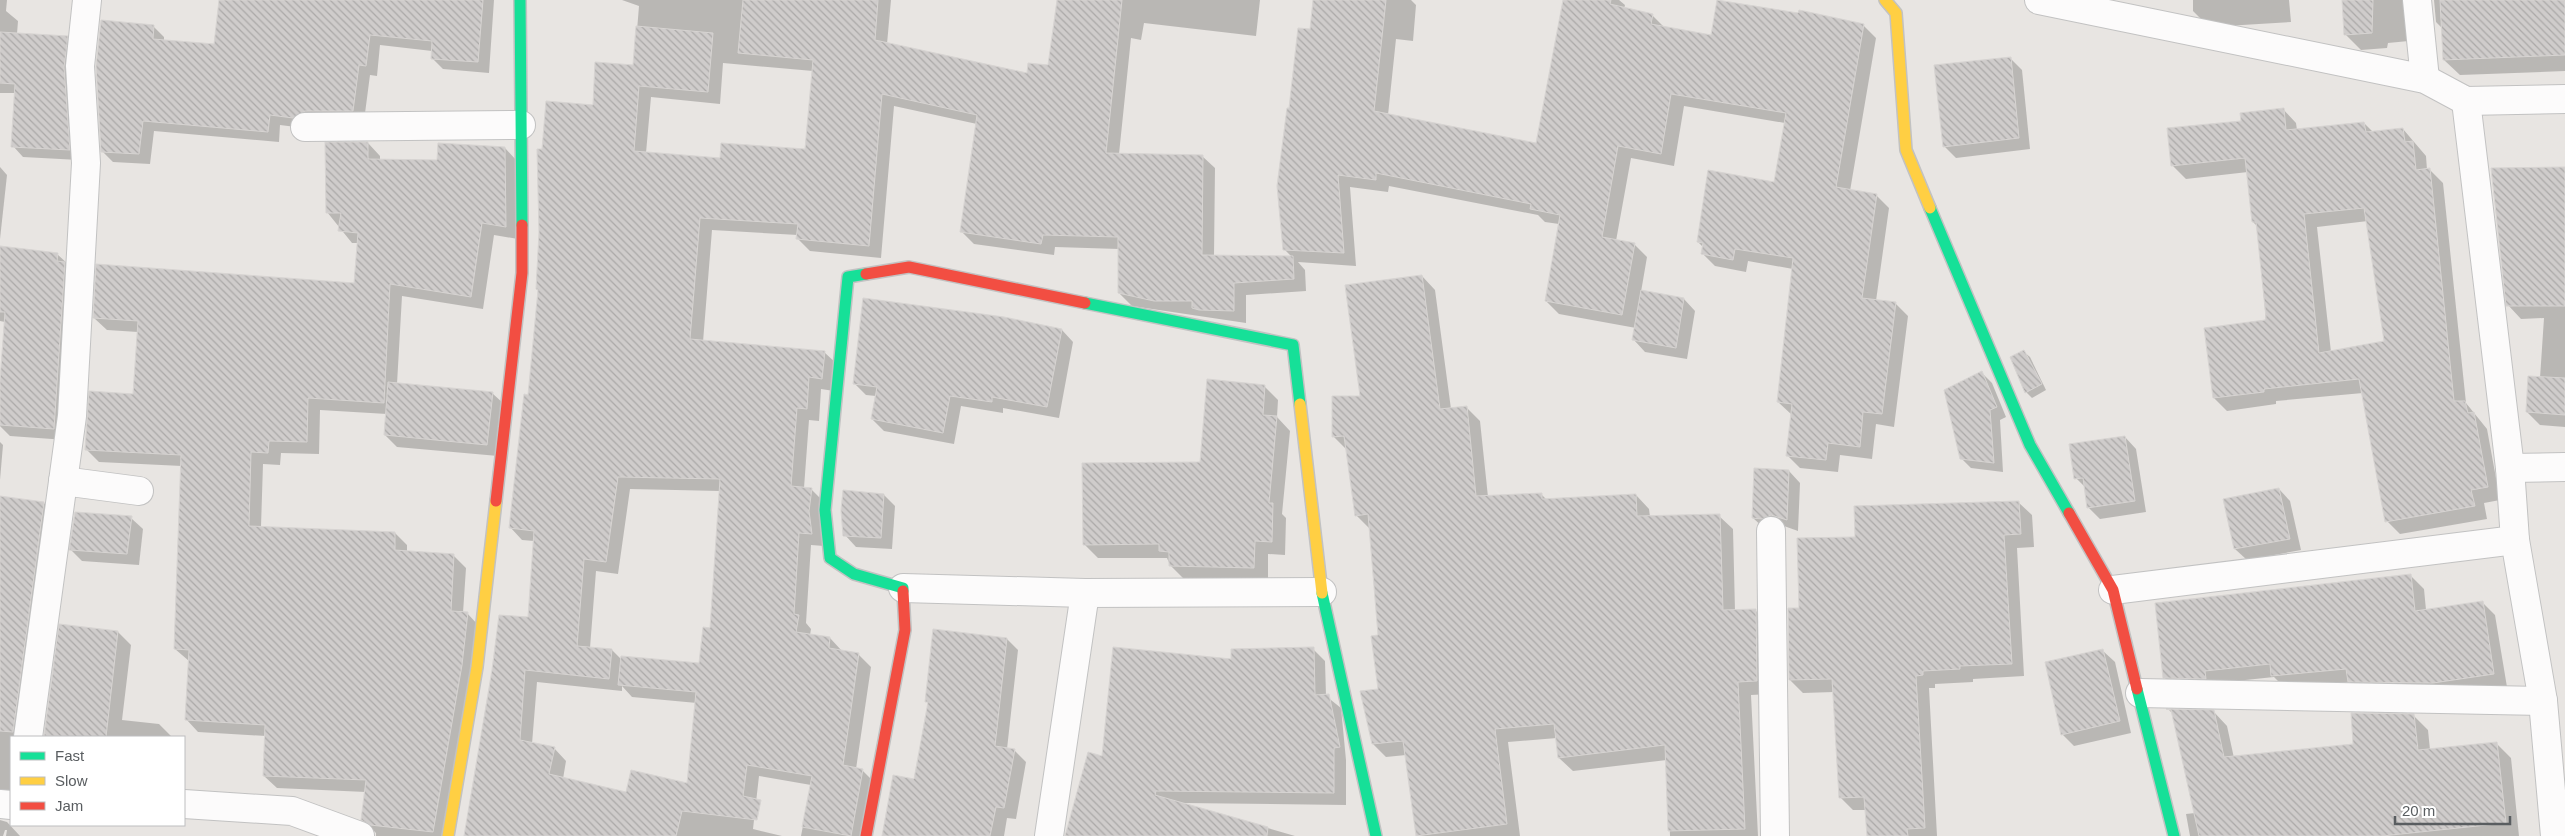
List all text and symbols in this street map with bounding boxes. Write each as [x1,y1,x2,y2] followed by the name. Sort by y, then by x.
[10,736,185,826] legend
[55,747,85,764] text: Fast
[55,772,88,789] text: Slow
[2395,794,2510,826] scale bar
[55,797,83,814] text: Jam
[2402,802,2435,819] text: 20 m

